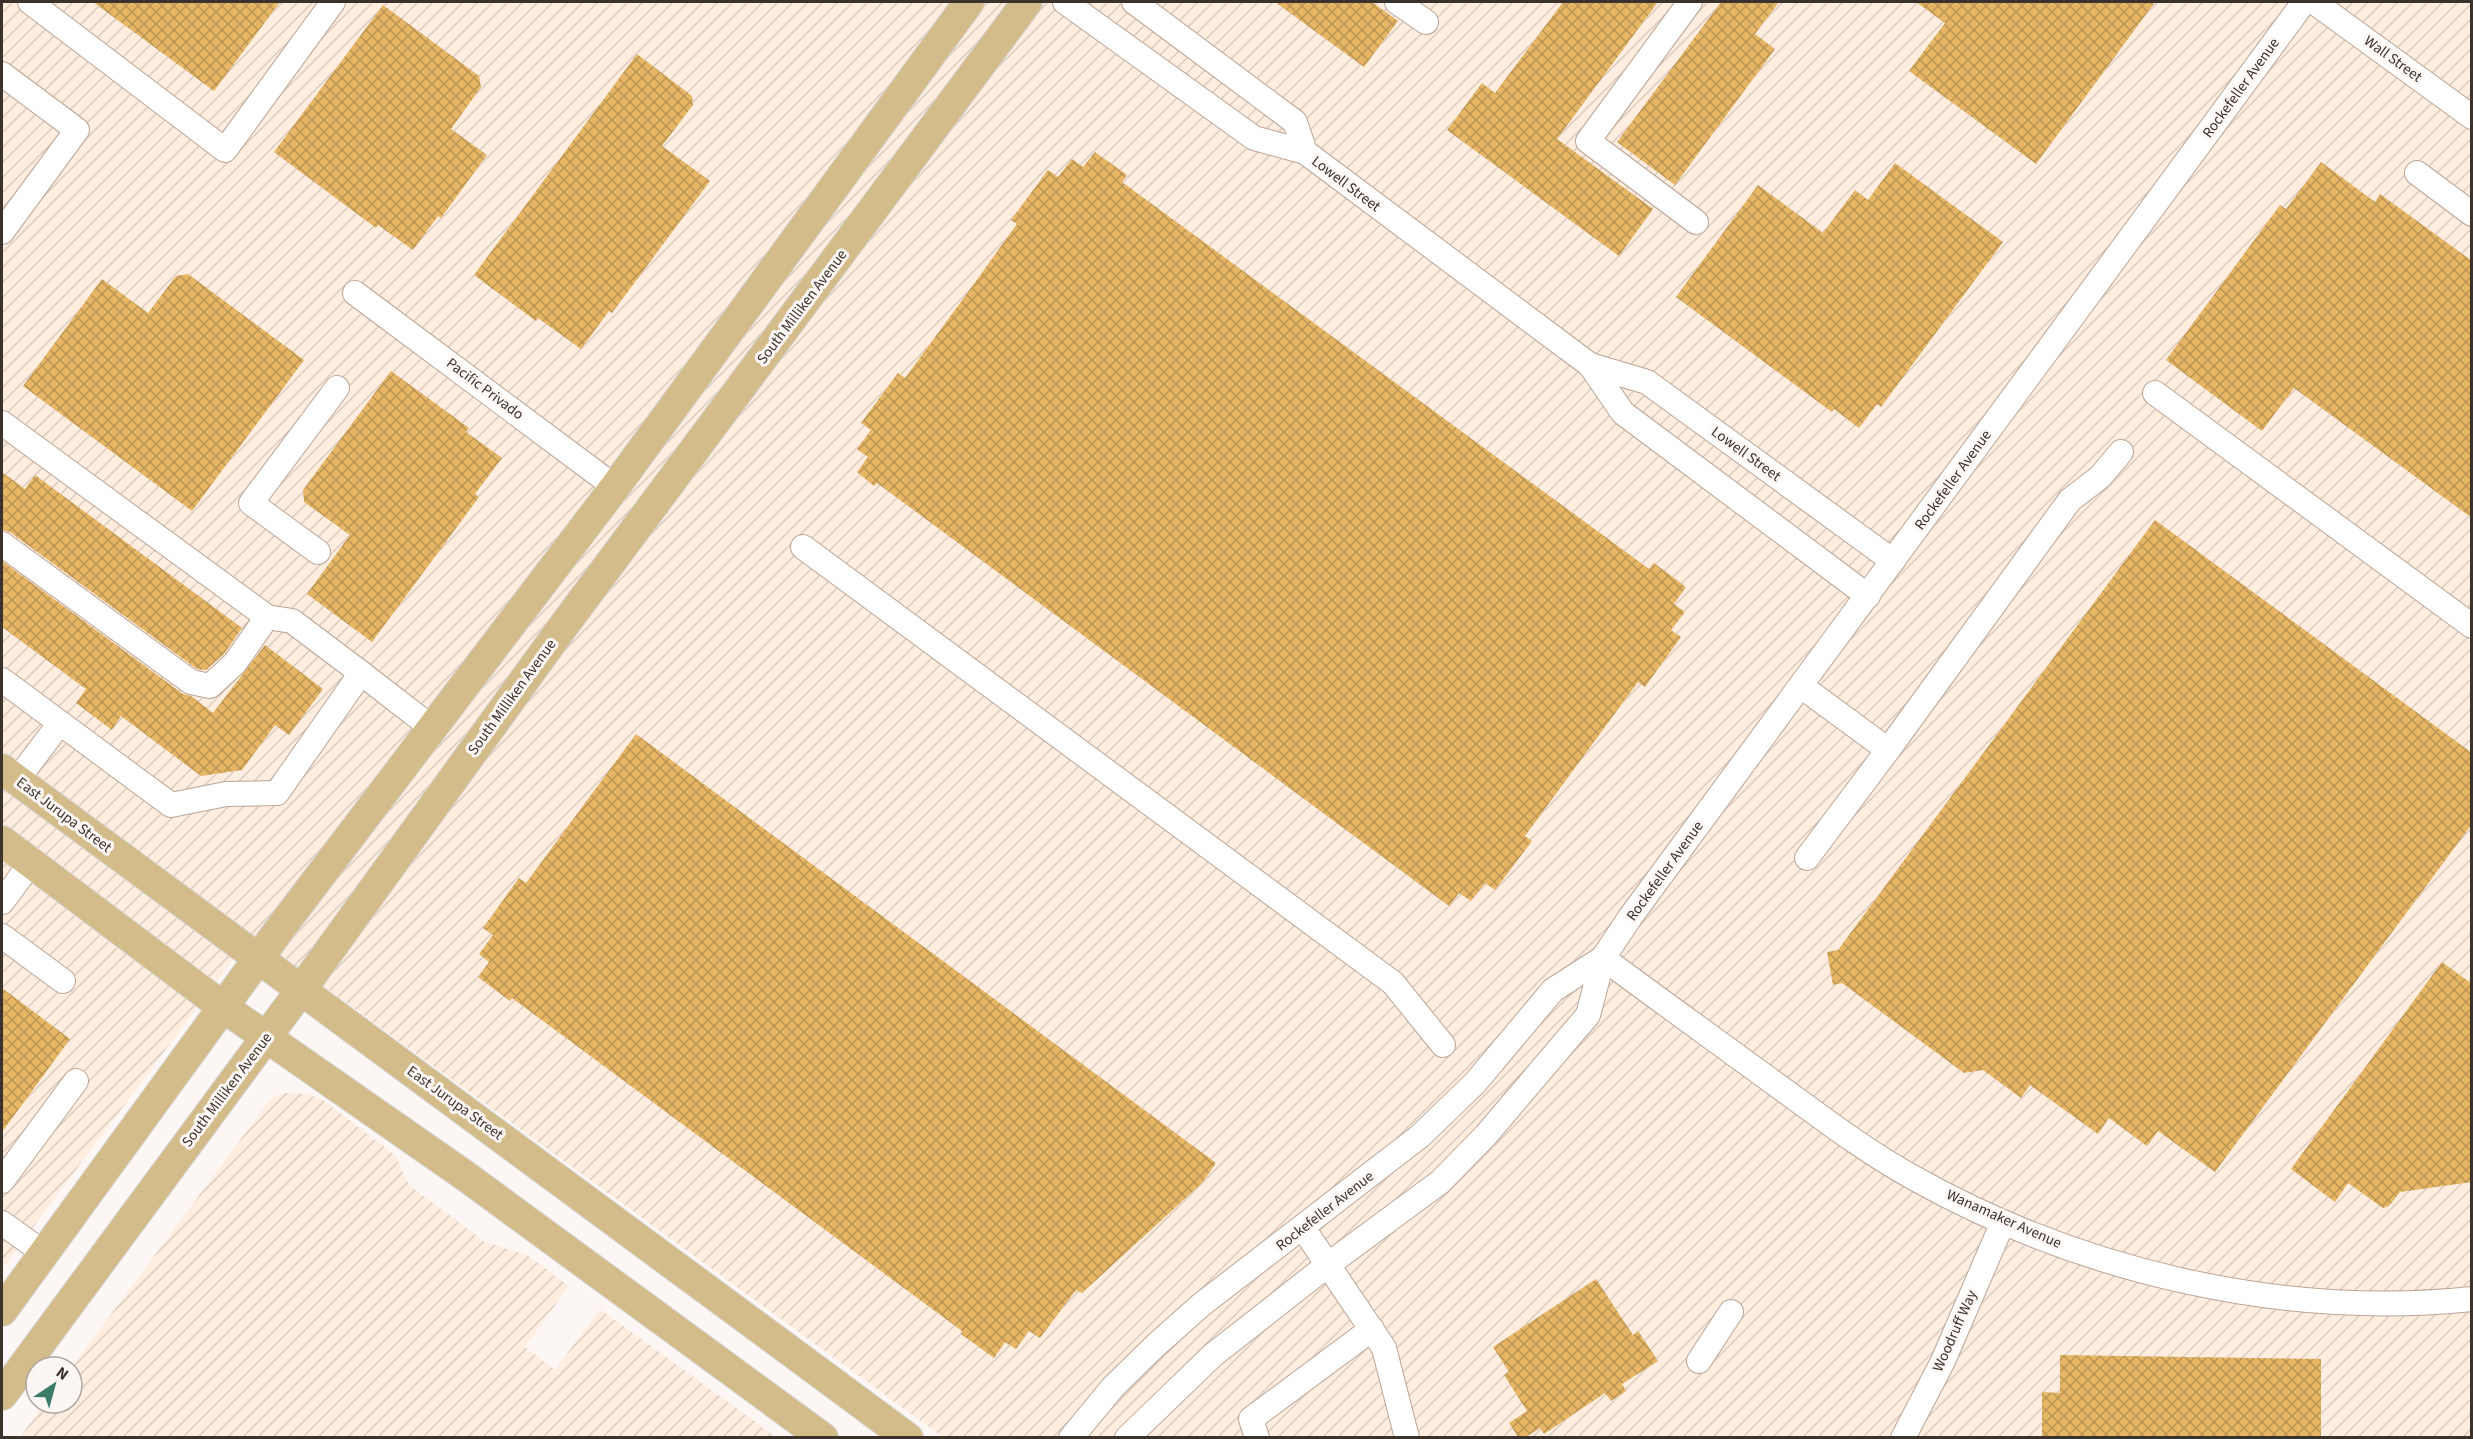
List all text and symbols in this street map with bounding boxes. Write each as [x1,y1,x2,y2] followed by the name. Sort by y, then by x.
[2360,31,2426,87] street label: Wall Street
[2197,34,2285,142] street label: Rockefeller Avenue
[1307,151,1385,217] street label: Lowell Street
[752,245,852,369] street label: South Milliken Avenue
[442,353,528,425] street label: Pacific Privado
[1707,422,1785,486] street label: Lowell Street
[1909,426,1997,534] street label: Rockefeller Avenue
[463,635,561,759] street label: South Milliken Avenue
[12,772,116,858] street label: East Jurupa Street
[1621,817,1709,925] street label: Rockefeller Avenue
[177,1028,277,1152] street label: South Milliken Avenue
[403,1061,507,1145] street label: East Jurupa Street
[1272,1166,1378,1256] street label: Rockefeller Avenue
[1943,1184,2065,1254] street label: Wanamaker Avenue
[1928,1287,1982,1375] street label: Woodruff Way
[24,1355,84,1415] north arrow
[51,1362,73,1386] text: N

